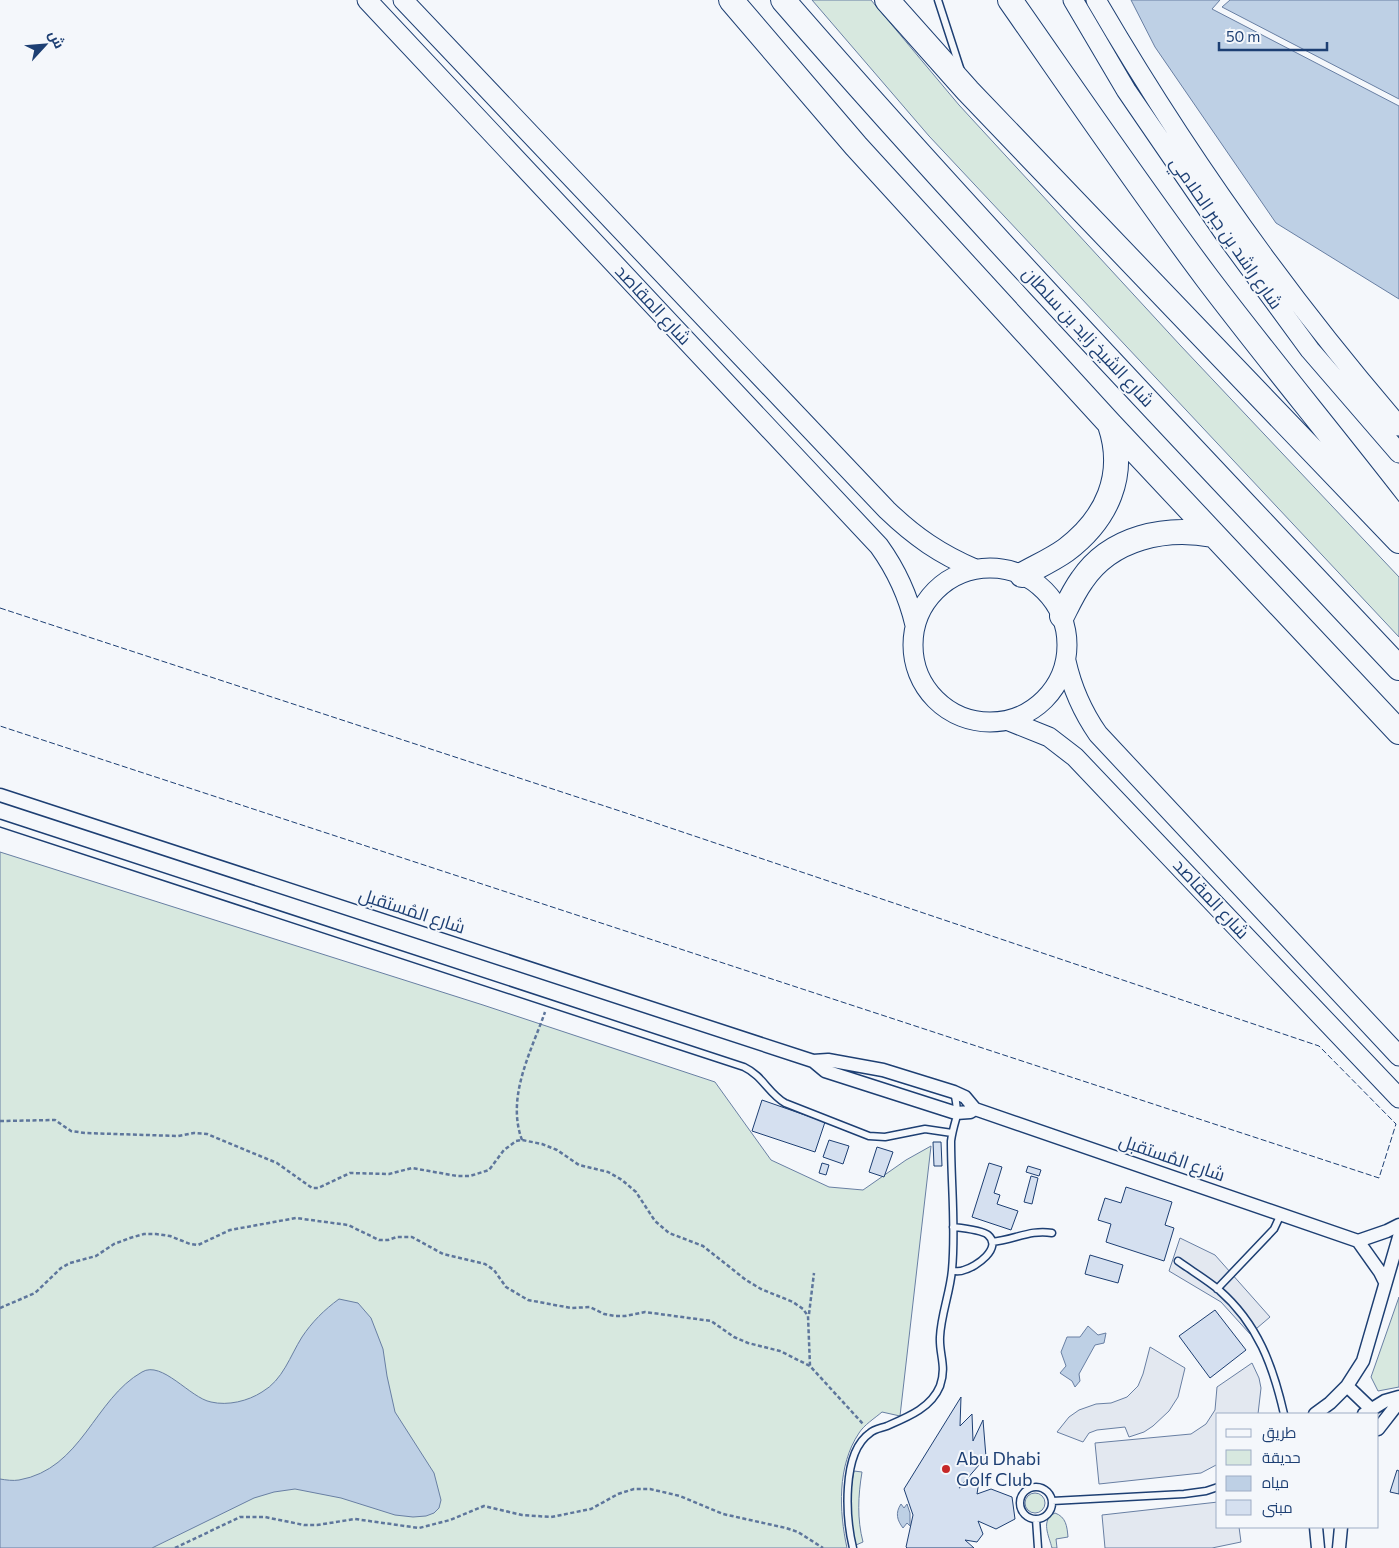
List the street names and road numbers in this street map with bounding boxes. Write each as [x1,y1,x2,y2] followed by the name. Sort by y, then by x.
[1163,152,1288,315] street label: شارع راشد بن جبر الحلامي
[610,260,696,350] street label: شارع المقاصد
[1017,262,1159,412] street label: شارع الشيخ زايد بن سلطان
[1168,854,1254,944] street label: شارع المقاصد
[356,883,468,939] street label: شارع المُستقبل
[1116,1129,1228,1187] street label: شارع المُستقبل

